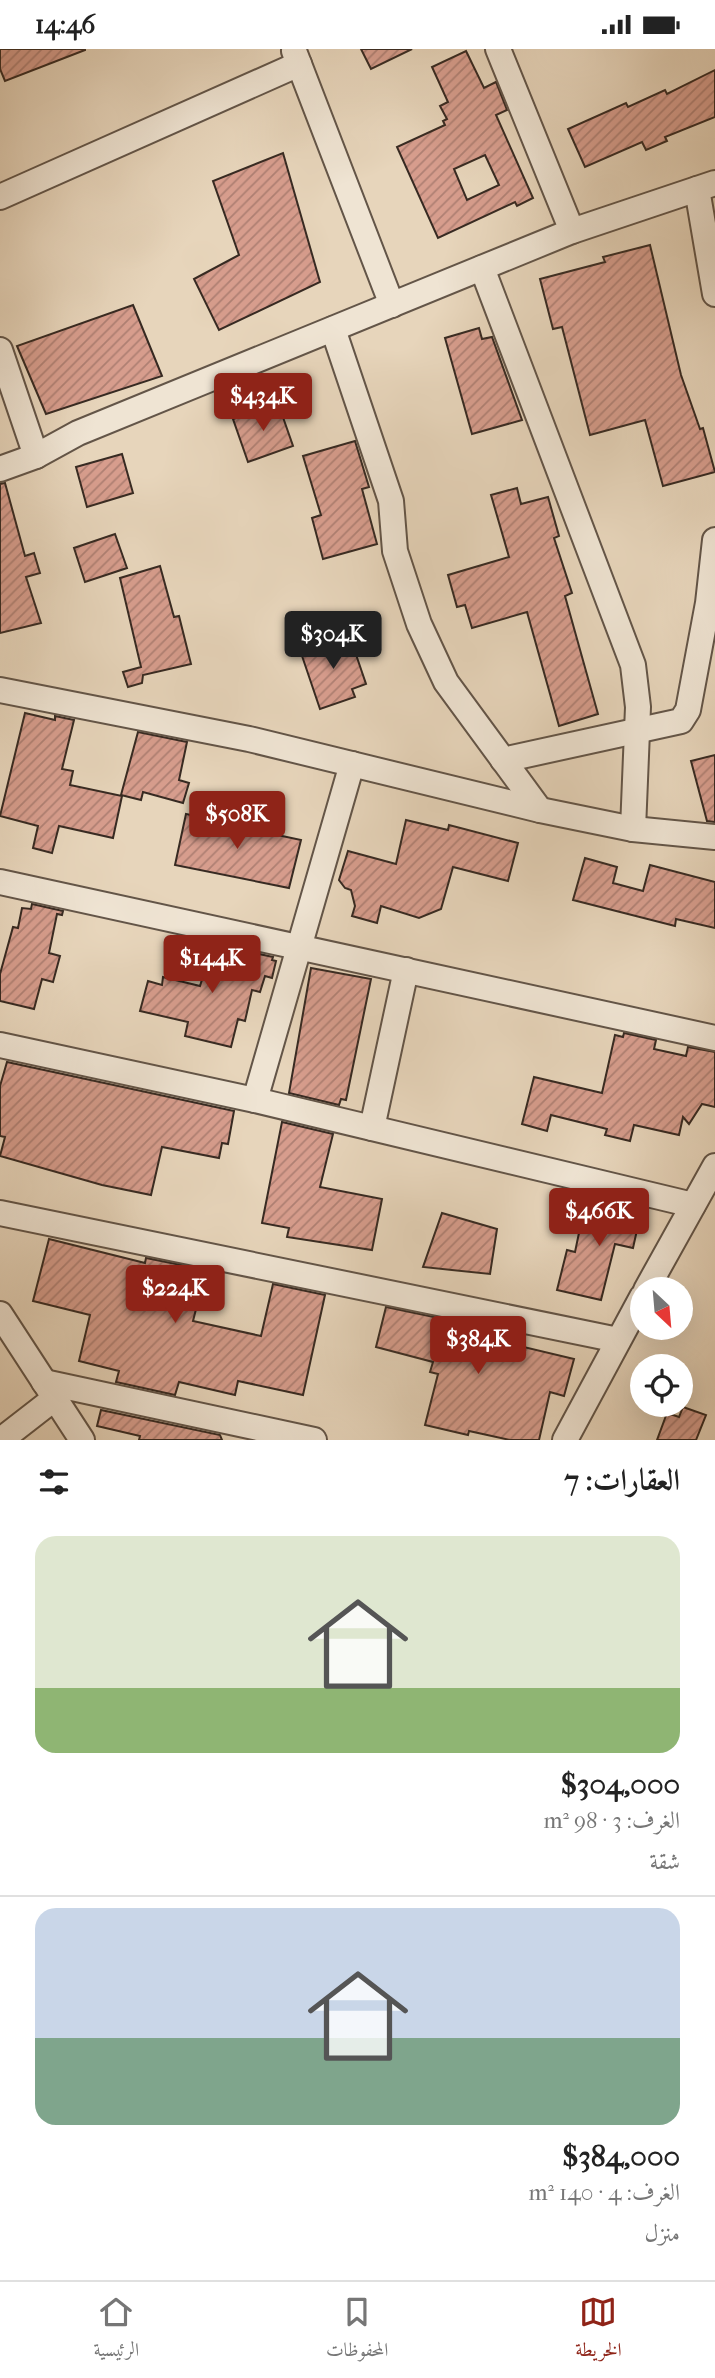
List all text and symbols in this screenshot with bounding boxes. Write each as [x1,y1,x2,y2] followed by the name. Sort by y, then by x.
[35,9,95,40] text: 14:46
[214,373,312,433] pin: $434K
[230,382,296,409] text: $434K
[284,611,382,671] pin: $304K
[301,620,365,647] text: $304K
[188,791,286,851] pin: $508K
[205,800,269,827] text: $508K
[163,935,261,995] pin: $144K
[180,944,244,971] text: $144K
[550,1189,648,1248] pin: $466K
[565,1197,633,1224] text: $466K
[126,1265,224,1325] pin: $224K
[142,1274,208,1301] text: $224K
[630,1277,693,1341] north arrow
[630,1277,693,1417] map controls
[429,1317,527,1376] pin: $384K
[446,1325,510,1352] text: $384K
[630,1354,693,1417] button: locate
[35,1463,73,1501] icon: filters
[565,1463,680,1498] text: العقارات: 7
[295,1581,421,1707] icon: home
[561,1767,680,1802] text: $304,000
[543,1807,680,1834] text: الغرف: 3 · 98 m²
[650,1848,680,1875] text: شقة
[295,1953,421,2079] icon: home
[562,2139,680,2174] text: $384,000
[528,2179,680,2206] text: الغرف: 4 · 140 m²
[645,2220,680,2247] text: منزل
[93,2293,139,2368] tab: الرئيسية
[326,2293,389,2368] tab: المحفوظات
[575,2293,622,2368] tab: الخريطة

